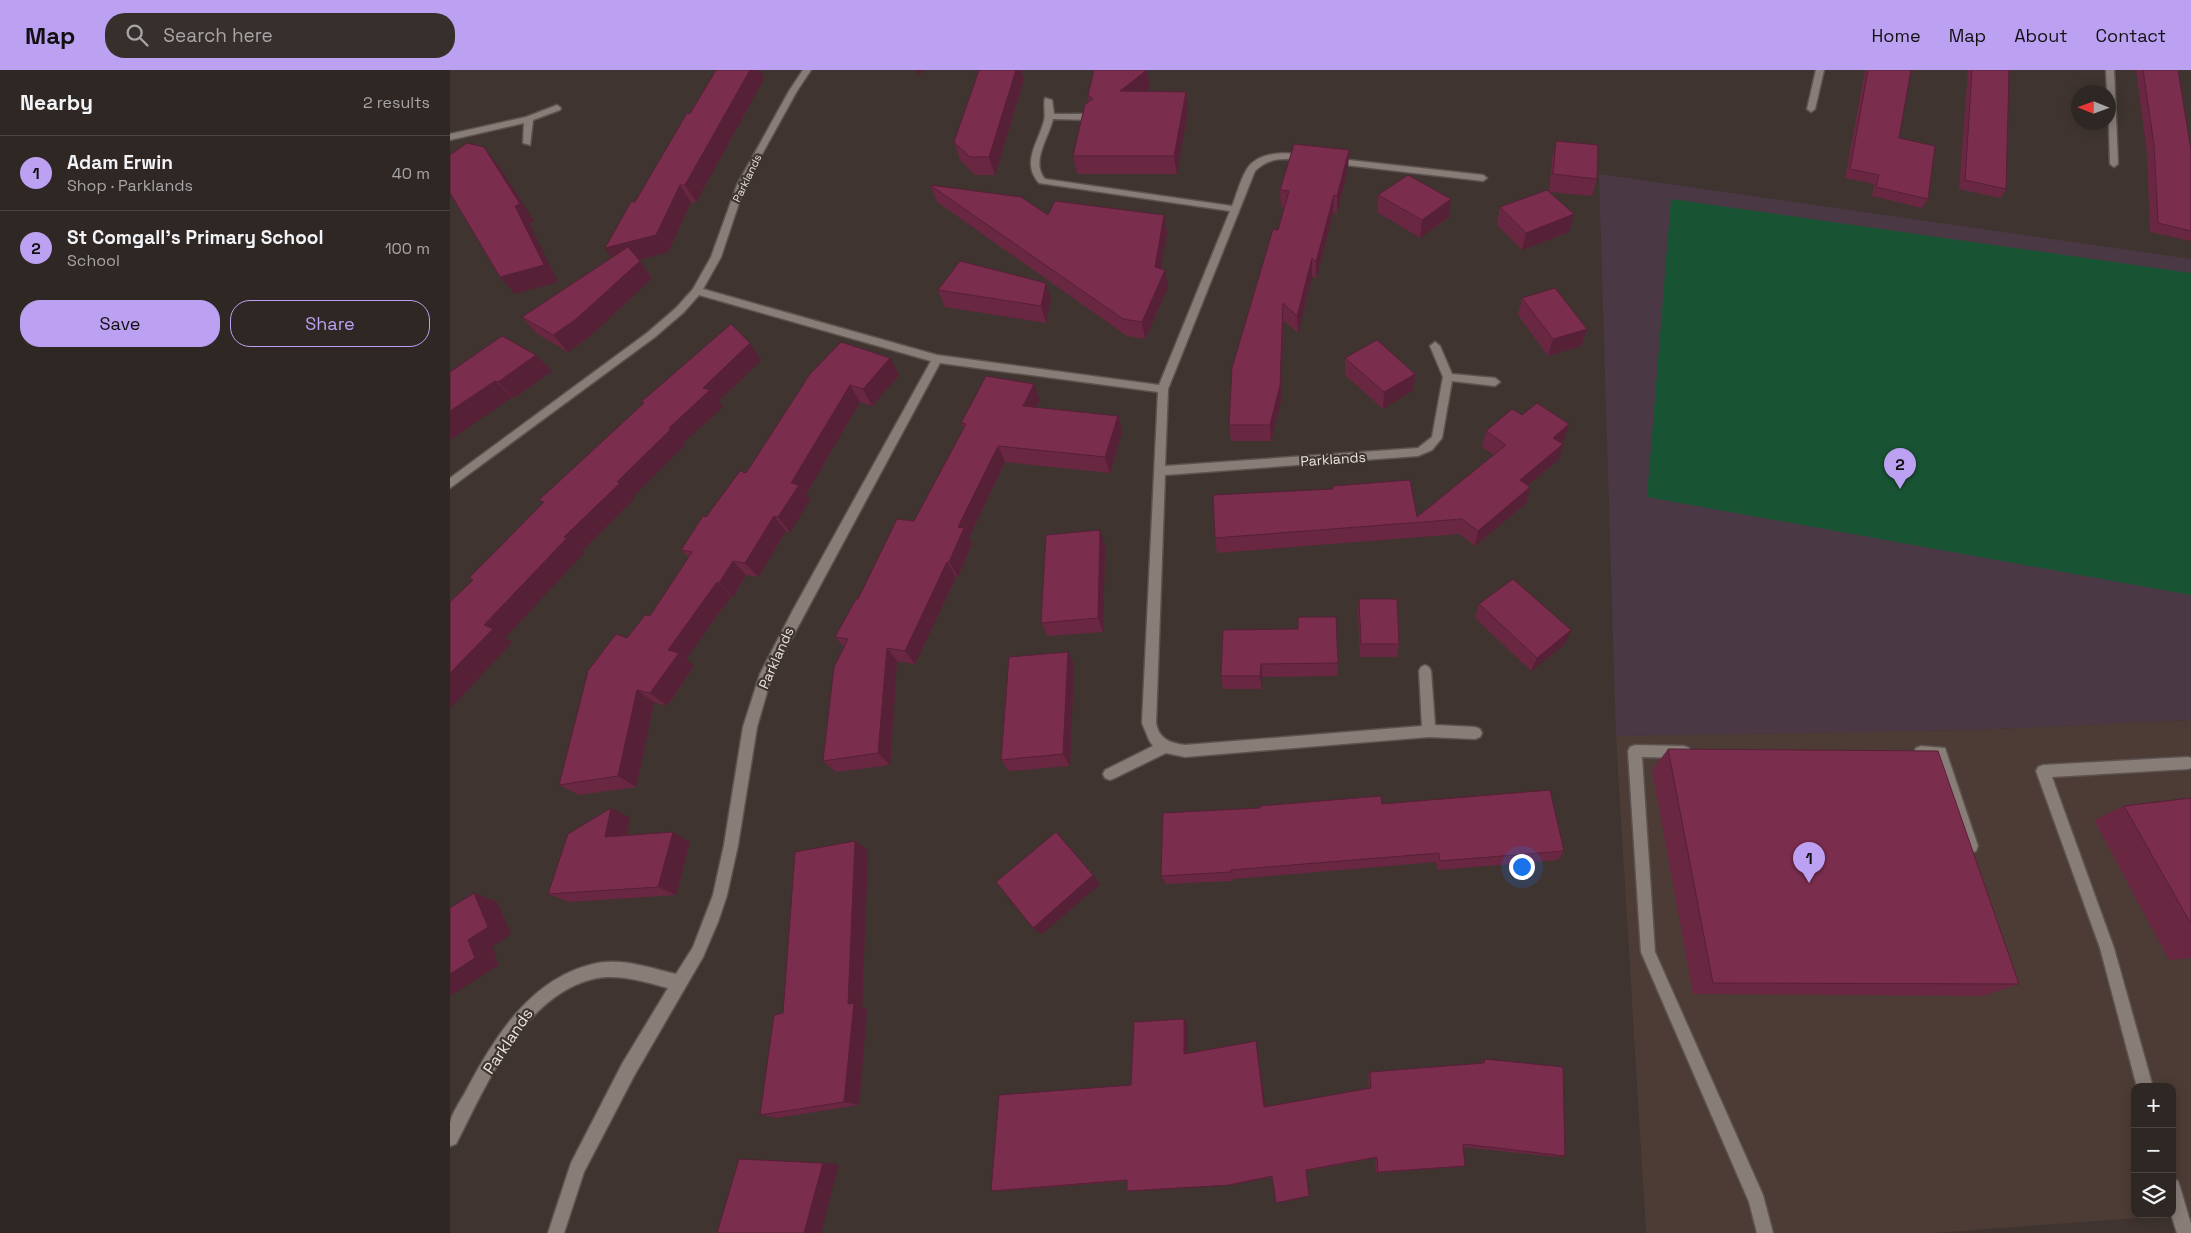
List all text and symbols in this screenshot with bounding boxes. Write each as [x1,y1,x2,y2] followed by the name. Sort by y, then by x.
[105,13,455,58] search box
[25,20,75,51] text: Map
[123,21,151,49] icon: search
[163,23,273,48] text: Search here
[1872,24,1921,47] text: Home
[1949,24,1986,47] text: Map
[2014,24,2068,47] text: About
[2096,24,2166,47] text: Contact
[2071,85,2116,130] north arrow
[20,89,93,116] text: Nearby
[363,92,430,113] text: 2 results
[67,150,173,175] text: Adam Erwin
[729,152,765,204] street label: Parklands
[32,163,40,184] text: 1
[392,163,430,184] text: 40 m
[67,175,193,196] text: Shop · Parklands
[67,225,323,250] text: St Comgall's Primary School
[31,238,41,259] text: 2
[385,238,430,259] text: 100 m
[67,250,120,271] text: School
[20,300,220,347] button: Save
[230,300,430,347] button: Share
[1300,448,1366,470] street label: Parklands
[1884,448,1916,489] pin: 2
[754,624,798,692] street label: Parklands
[1793,842,1825,883] pin: 1
[1509,854,1535,880] your location
[478,1004,538,1078] street label: Parklands
[2131,1083,2176,1218] map controls
[2131,1083,2176,1128] button: +
[2131,1128,2176,1173] button: −
[2131,1173,2176,1218] button: layers

